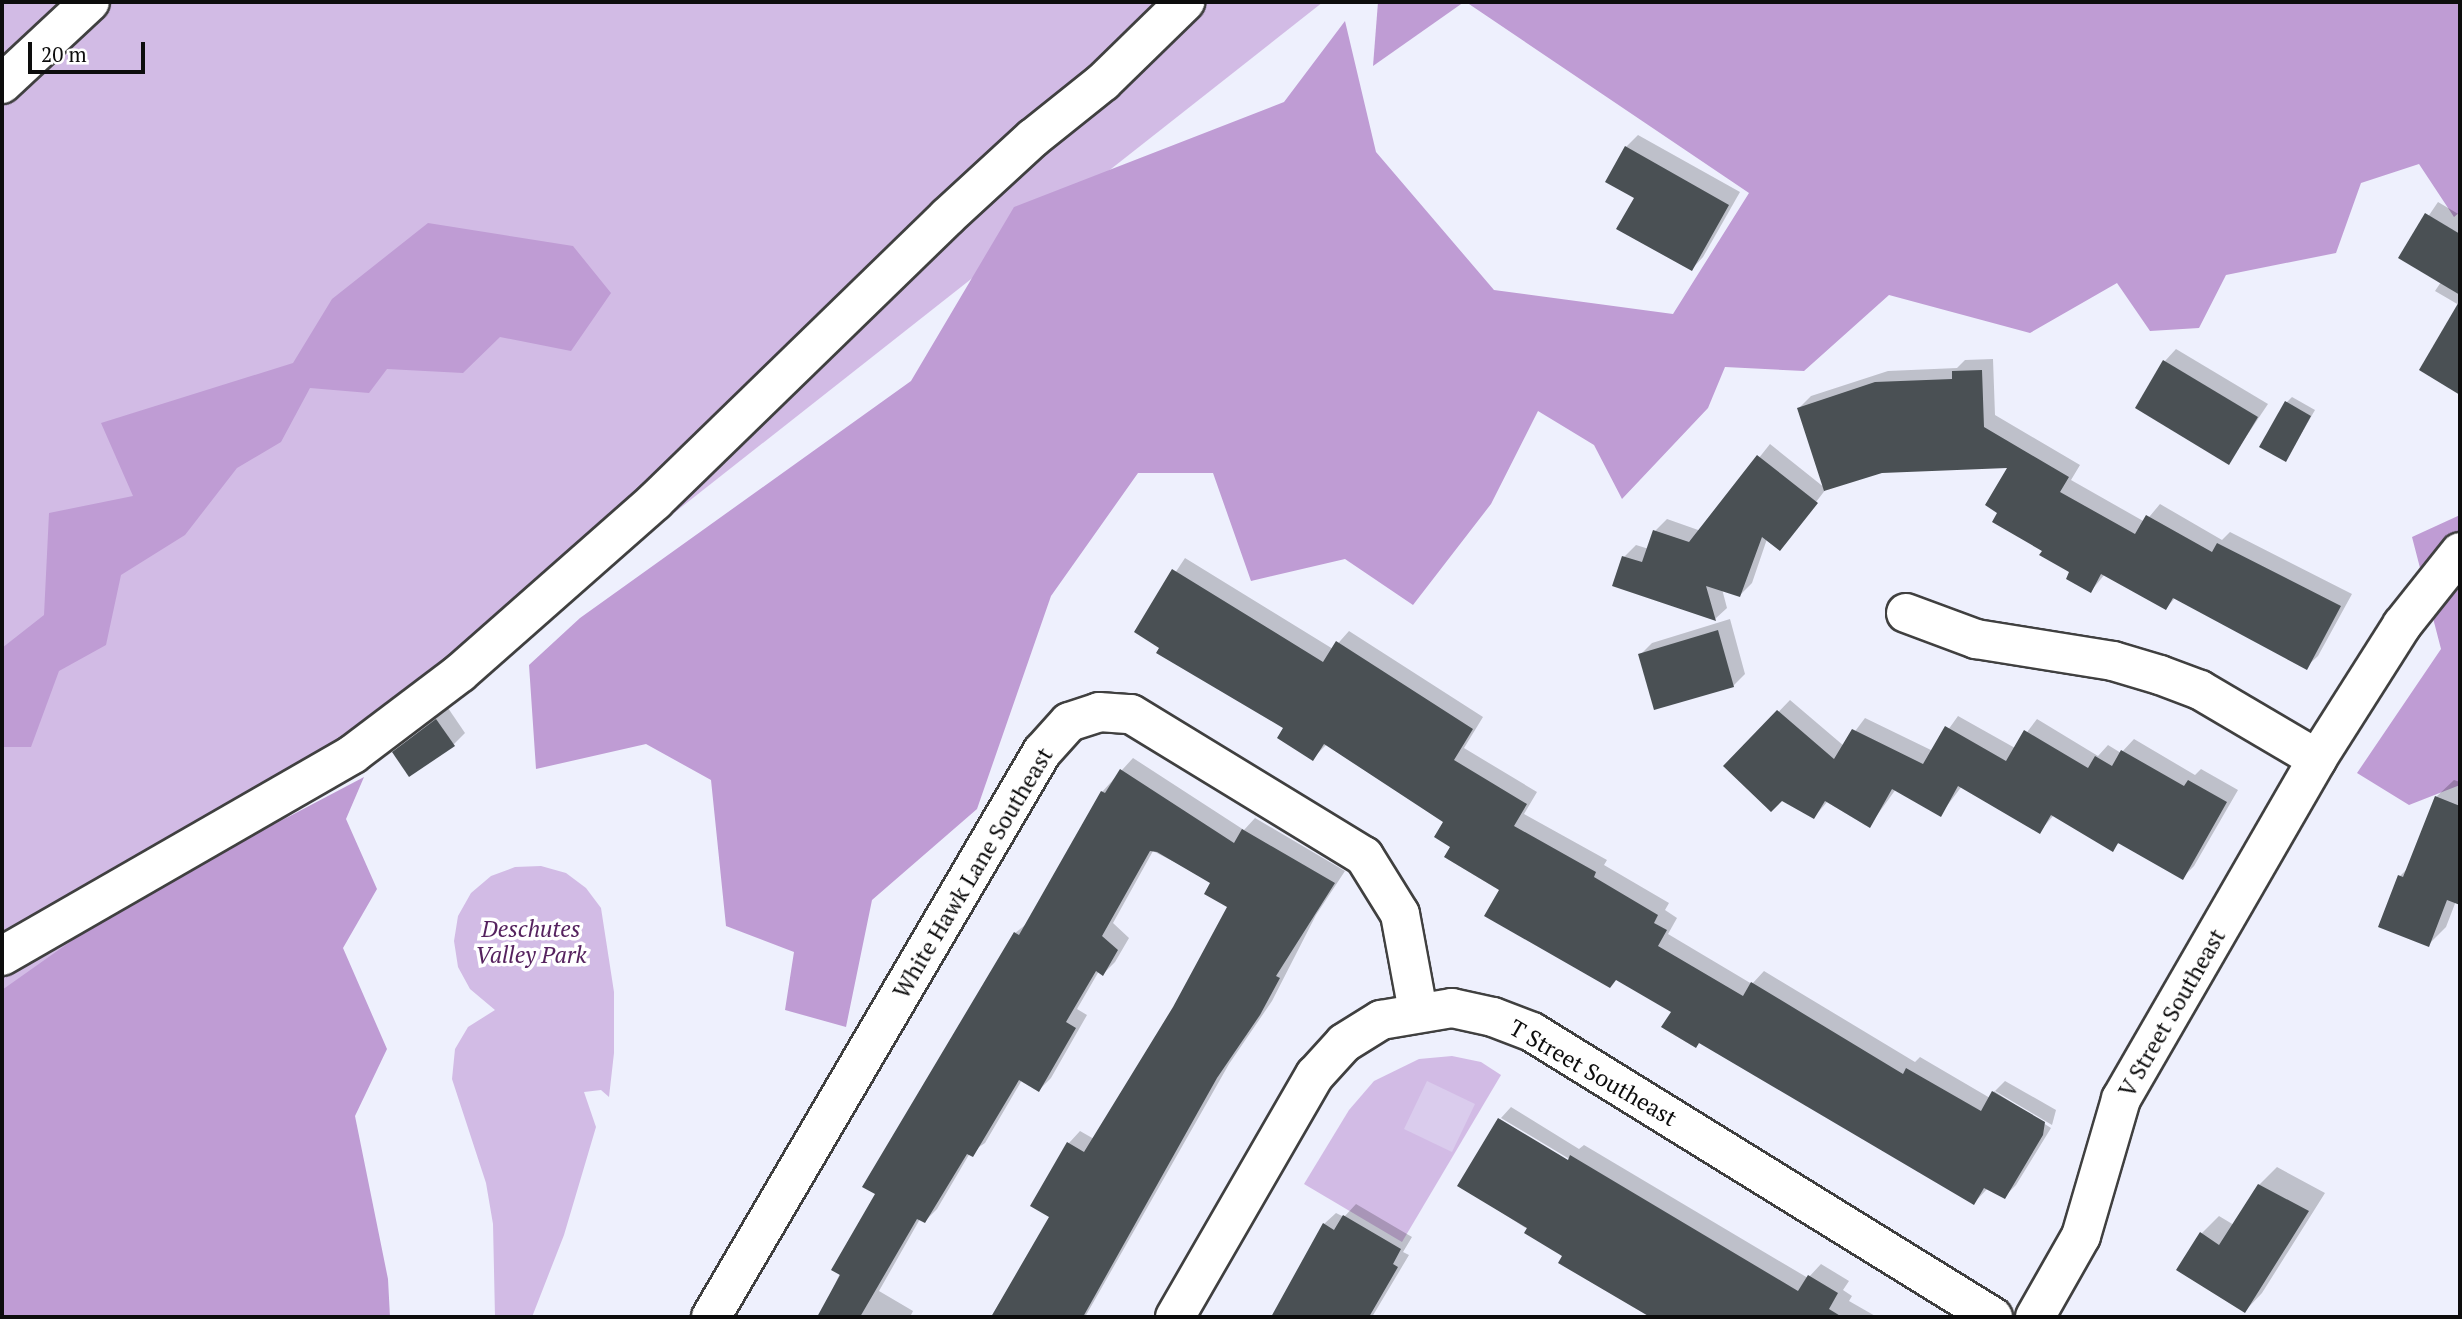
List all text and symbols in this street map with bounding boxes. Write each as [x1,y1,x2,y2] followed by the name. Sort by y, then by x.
[32,28,149,72] scale bar
[41,40,87,68] text: 20 m
[887,743,1059,1003] street label: White Hawk Lane Southeast
[475,915,587,969] park label: Deschutes Valley Park
[2112,924,2232,1102] street label: V Street Southeast
[1504,1014,1682,1132] street label: T Street Southeast

